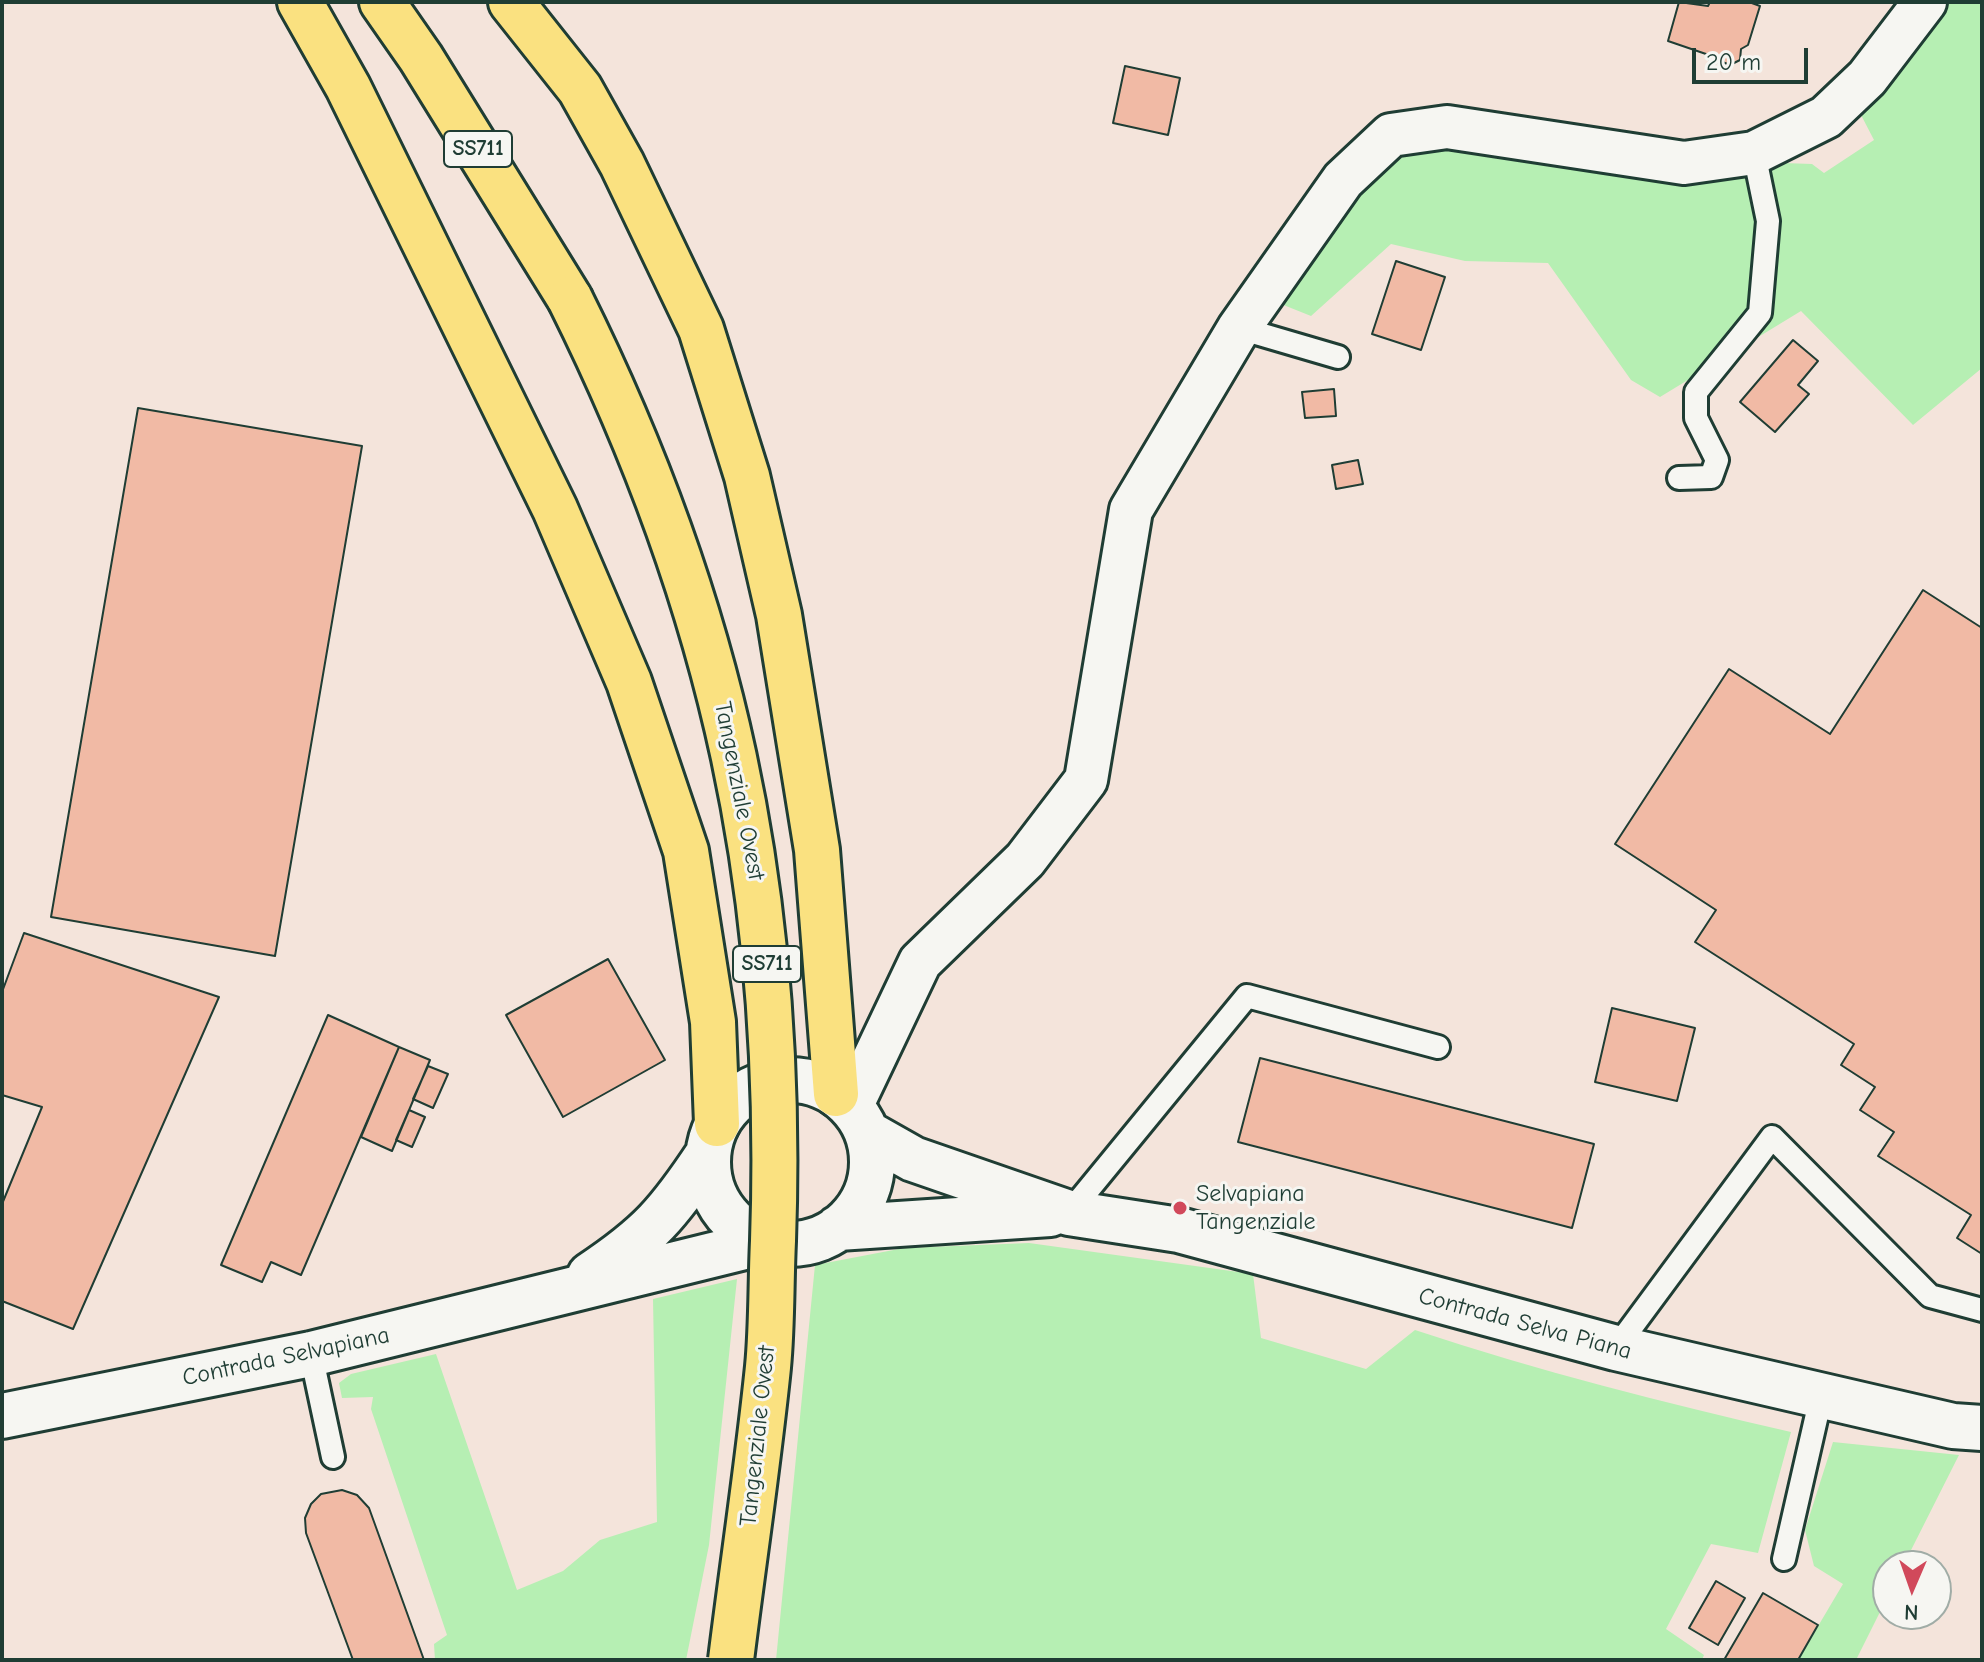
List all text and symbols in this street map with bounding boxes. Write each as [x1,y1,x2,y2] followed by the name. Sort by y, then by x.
[1696,32,1812,82] scale bar
[1706,48,1761,76] text: 20 m
[444,131,512,167] road number: SS711
[708,699,770,883] street label: Tangenziale Ovest
[733,946,801,982] road number: SS711
[1196,1180,1315,1236] place label: Selvapiana Tangenziale
[1171,1199,1189,1217] marker: Selvapiana Tangenziale
[1415,1282,1635,1366] street label: Contrada Selva Piana
[180,1321,392,1393] street label: Contrada Selvapiana
[734,1344,782,1528] street label: Tangenziale Ovest
[1872,1550,1952,1630] north arrow
[1904,1599,1919,1625] text: N

